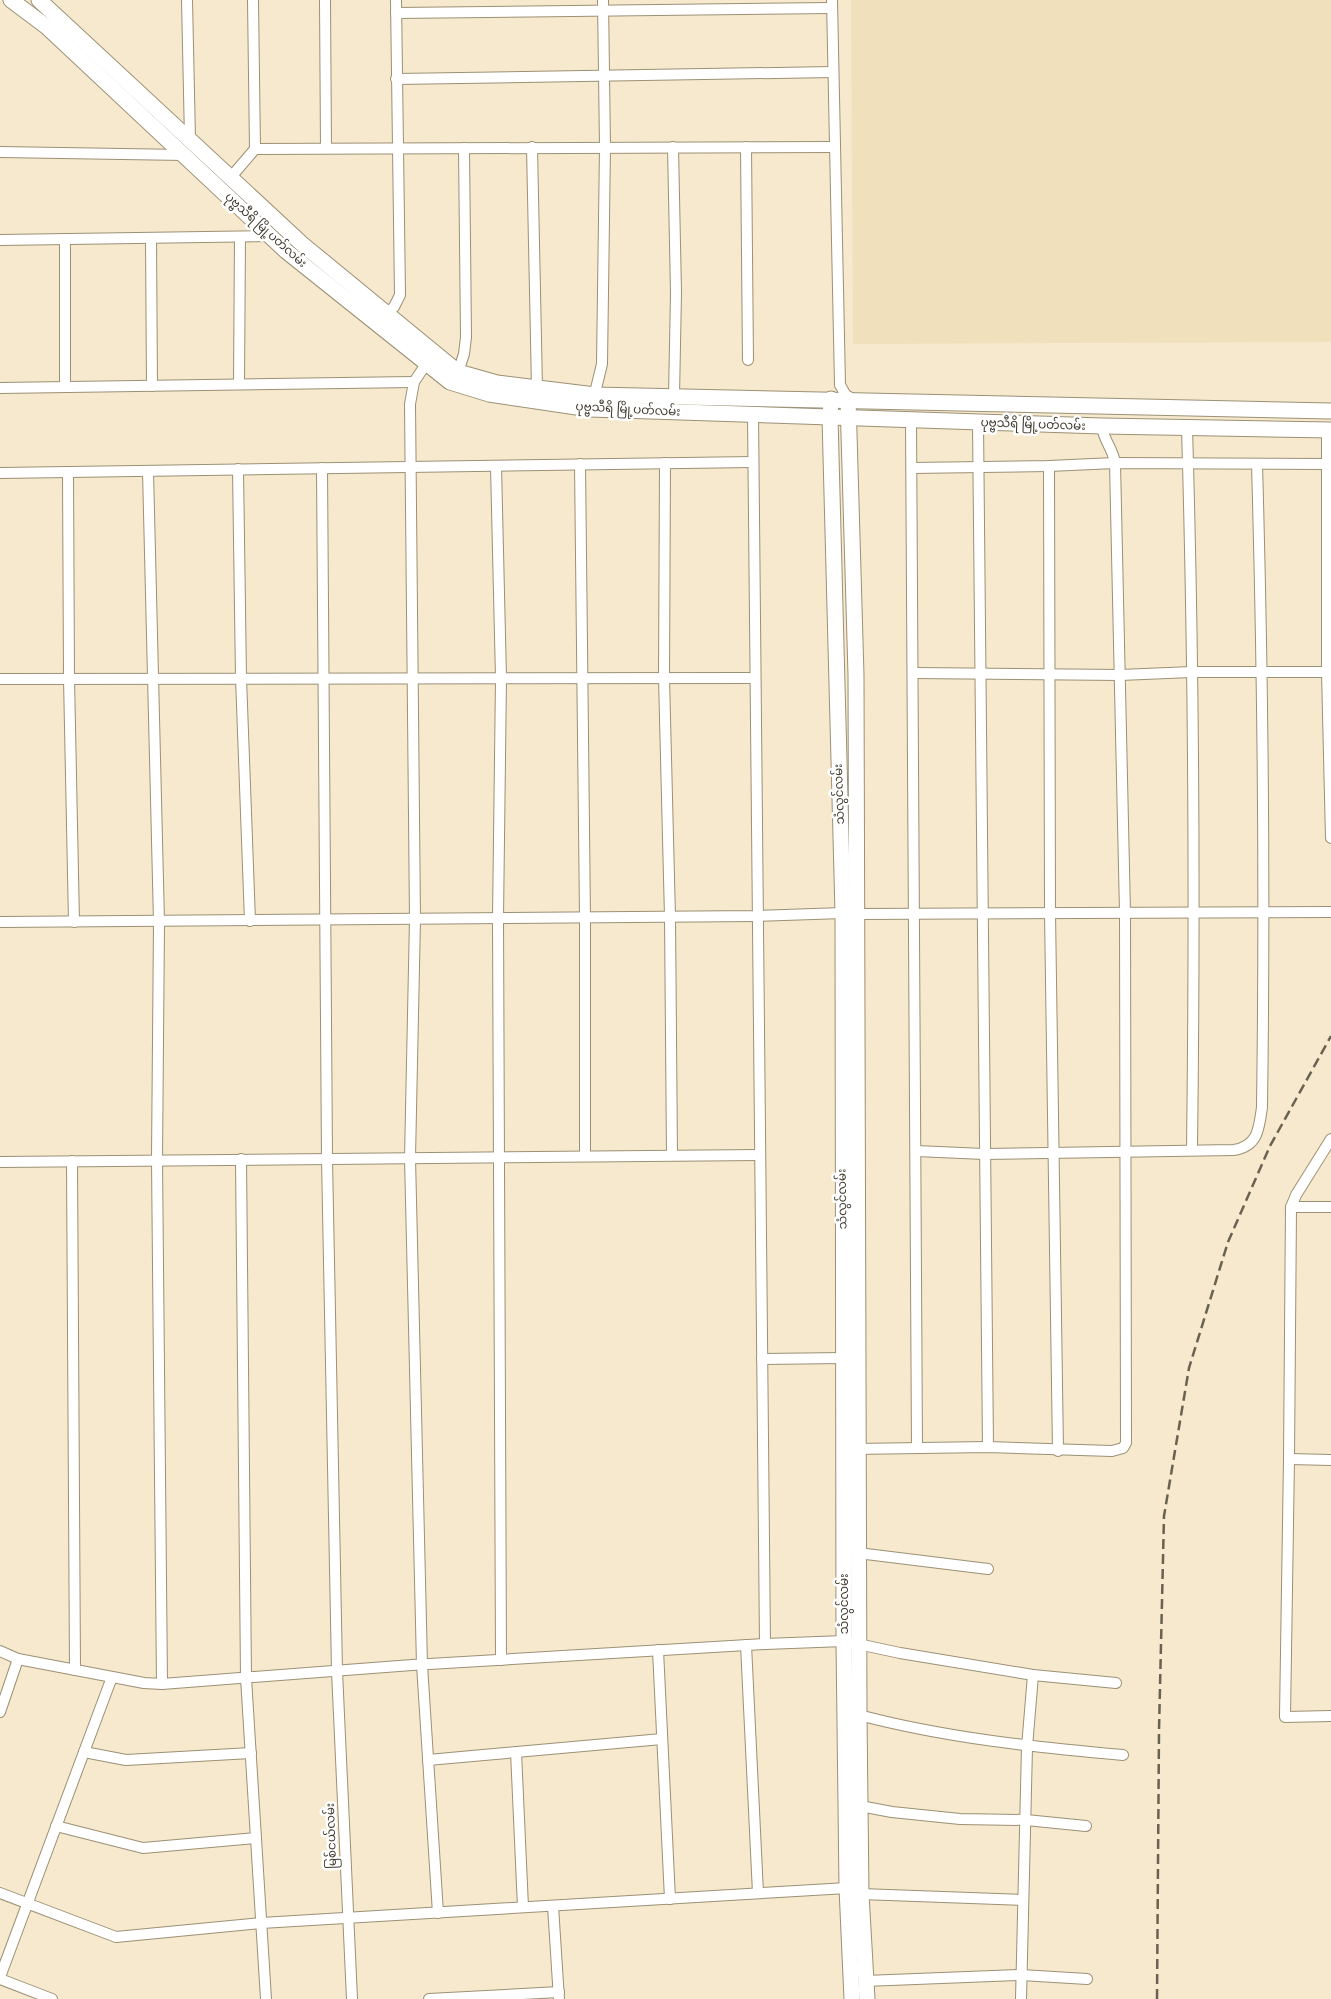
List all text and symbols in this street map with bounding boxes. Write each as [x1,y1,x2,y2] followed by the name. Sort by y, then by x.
[220,188,311,273] street label: ပုဗ္ဗသီရိ မြို့ပတ်လမ်း
[575,397,681,422] street label: ပုဗ္ဗသီရိ မြို့ပတ်လမ်း
[980,413,1086,436] street label: ပုဗ္ဗသီရိ မြို့ပတ်လမ်း
[829,763,850,825] street label: သံလွင်လမ်း
[832,1169,853,1229] street label: သံလွင်လမ်း
[835,1574,854,1634] street label: သံလွင်လမ်း
[321,1803,342,1869] street label: မြစ်ငယ်လမ်း

